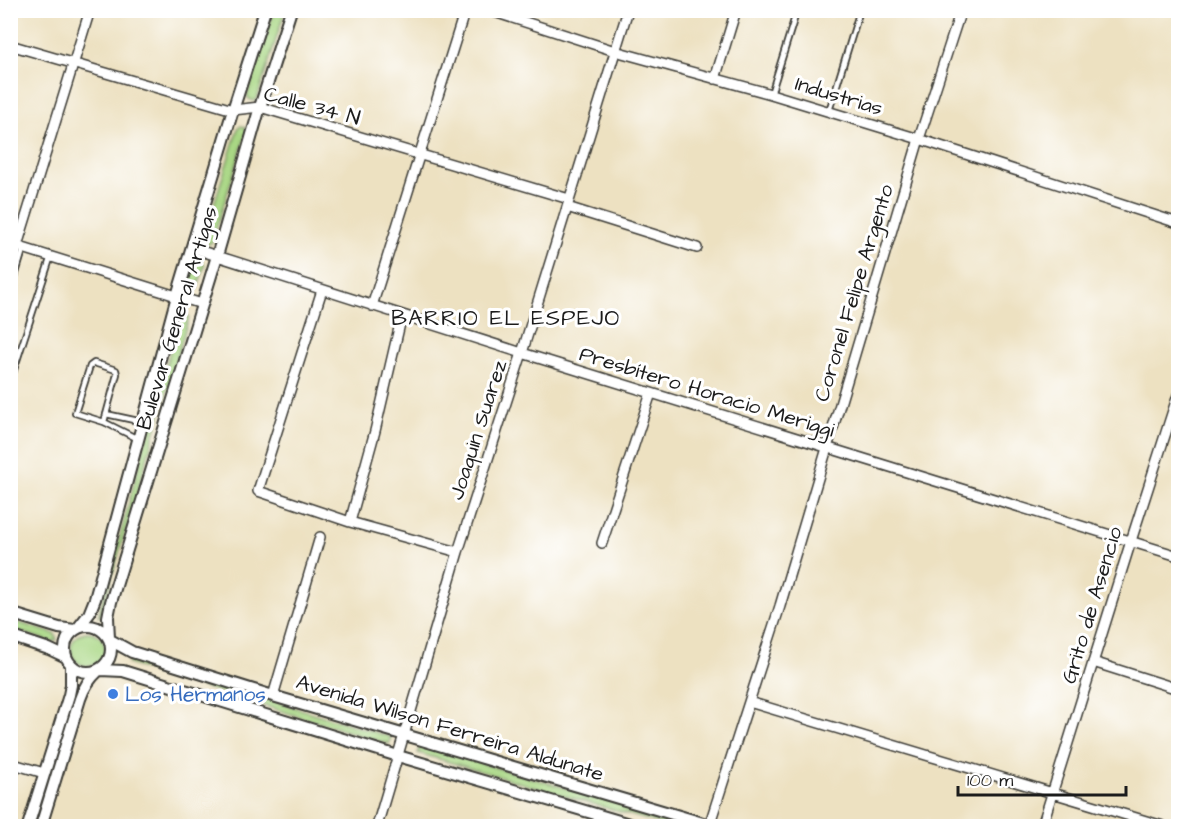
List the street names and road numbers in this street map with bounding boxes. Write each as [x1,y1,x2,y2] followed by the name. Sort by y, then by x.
[792,69,886,123] street label: Industrias
[261,79,363,133] street label: Calle 34 N
[807,181,903,406] street label: Coronel Felipe Argento
[129,203,227,434] street label: Bulevar General Artigas
[575,339,838,447] street label: Presbítero Horacio Meriggi
[442,356,514,504] street label: Joaquin Suarez
[1054,523,1130,687] street label: Grito de Asencio
[293,667,607,789] street label: Avenida Wilson Ferreira Aldunate

